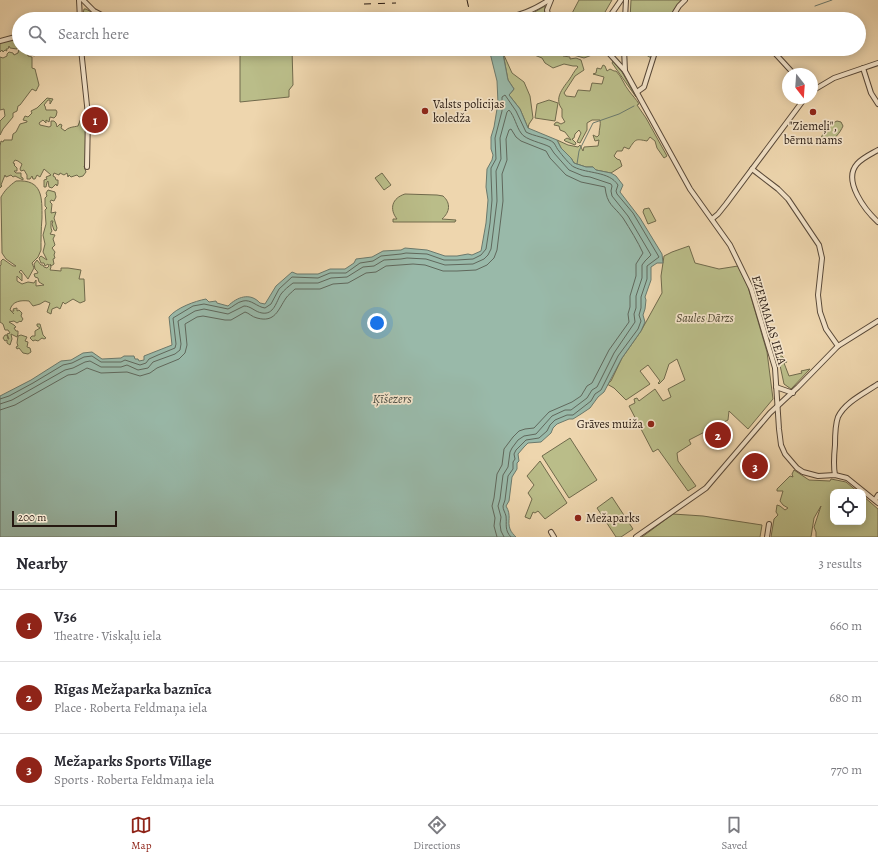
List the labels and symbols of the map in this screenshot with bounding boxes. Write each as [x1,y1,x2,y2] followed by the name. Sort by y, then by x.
[782,68,818,104] north arrow
[432,96,505,126] place label: Valsts policijas koledža
[82,105,108,135] pin: 1
[420,106,430,116] marker: Valsts policijas koledža
[808,107,818,117] marker: "Ziemeļi", bērnu nams
[784,118,842,148] place label: "Ziemeļi", bērnu nams
[748,273,790,367] street label: EZERMALAS IELA
[676,310,734,326] park label: Saules Dārzs
[367,313,387,333] your location
[372,390,412,407] water label: Ķīšezers
[577,416,643,432] place label: Grāves muiža
[646,419,656,429] marker: Grāves muiža
[705,420,731,450] pin: 2
[742,451,768,481] pin: 3
[12,509,117,528] scale bar
[586,510,640,526] place label: Mežaparks
[573,513,583,523] marker: Mežaparks

